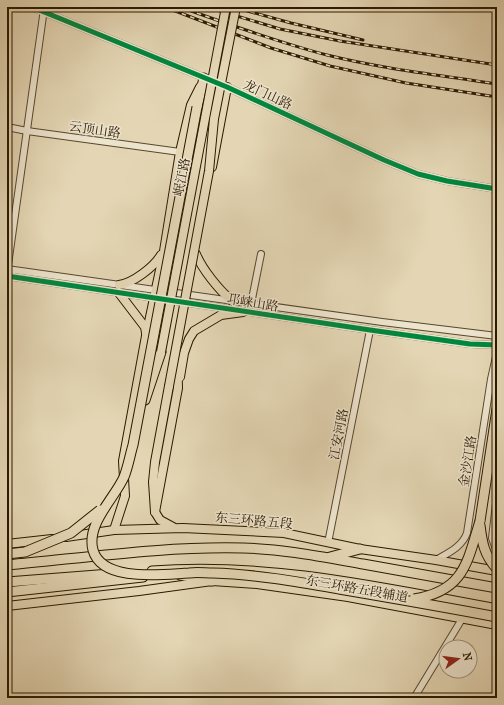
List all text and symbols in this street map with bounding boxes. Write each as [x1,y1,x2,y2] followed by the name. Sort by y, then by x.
[241,77,295,112] street label: 龙门山路
[68,118,122,141] street label: 云顶山路
[170,157,193,198] street label: 岷江路
[226,291,280,314] street label: 邛崃山路
[326,407,351,461] street label: 江安河路
[456,434,479,488] street label: 金沙江路
[214,510,293,531] street label: 东三环路五段
[304,572,409,605] street label: 东三环路五段辅道
[438,639,478,679] north arrow
[460,651,475,663] text: N

